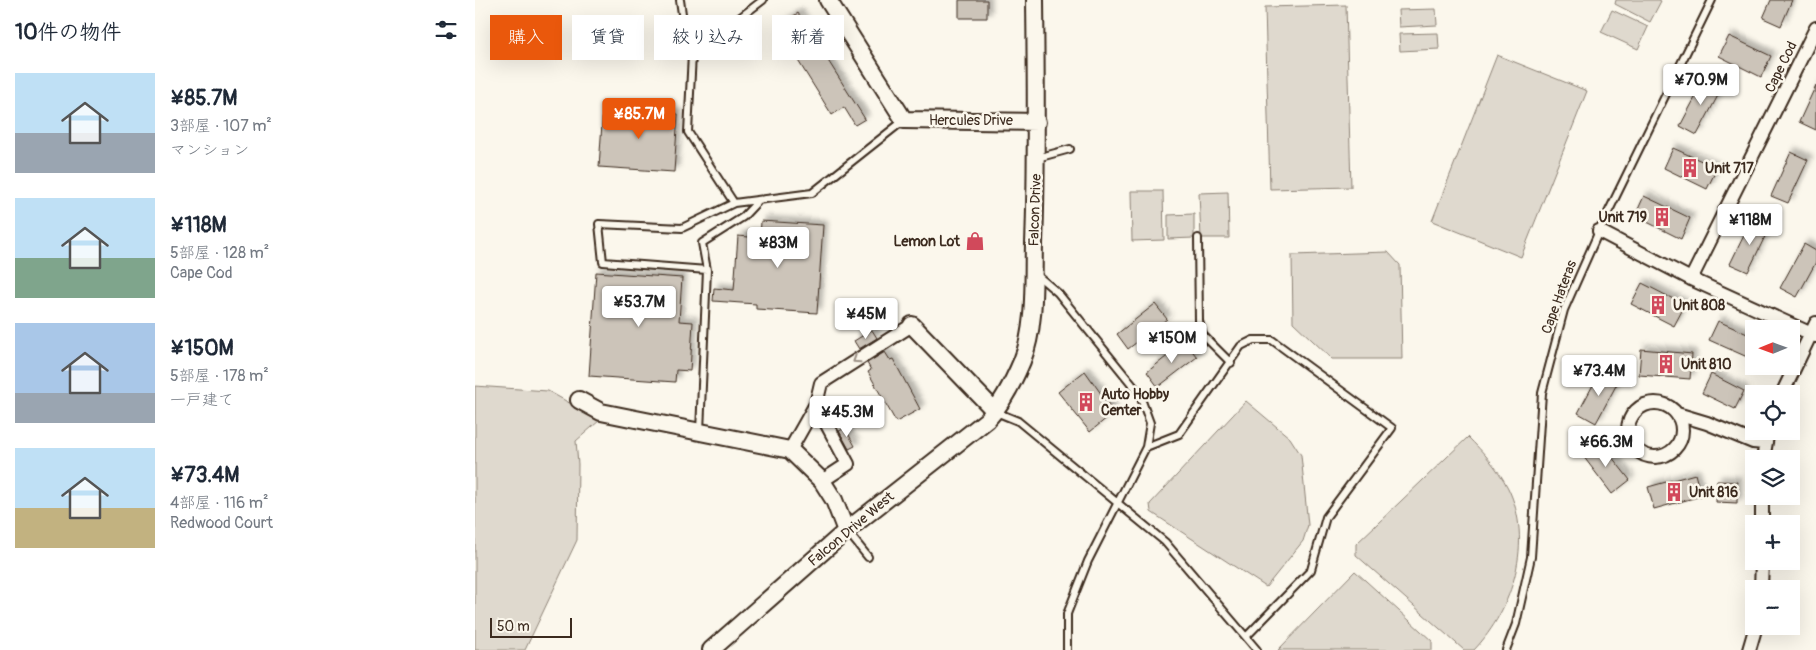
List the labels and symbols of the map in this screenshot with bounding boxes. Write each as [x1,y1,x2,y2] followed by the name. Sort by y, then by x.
[1761,39,1801,95] street label: Cape Cod
[1660,64,1742,106] pin: ¥70.9M
[598,98,680,140] pin: ¥85.7M
[929,112,1013,129] street label: Hercules Drive
[1679,157,1701,179] building icon: Unit 717
[1705,160,1754,177] place label: Unit 717
[1025,173,1045,247] street label: Falcon Drive
[1715,204,1785,246] pin: ¥118M
[1651,206,1673,228] building icon: Unit 719
[1599,209,1647,226] place label: Unit 719
[748,226,808,269] pin: ¥83M
[964,230,986,252] shop icon: Lemon Lot
[894,233,960,250] place label: Lemon Lot
[1538,257,1580,336] street label: Cape Hateras
[598,286,680,328] pin: ¥53.7M
[1647,294,1669,316] building icon: Unit 808
[1673,297,1725,314] place label: Unit 808
[836,298,896,340] pin: ¥45M
[1745,320,1800,375] north arrow
[1137,322,1207,364] pin: ¥150M
[1655,353,1677,375] building icon: Unit 810
[852,354,861,364] one-way arrow
[1558,354,1640,397] pin: ¥73.4M
[1681,356,1732,373] place label: Unit 810
[1101,386,1169,419] place label: Auto Hobby Center
[1075,391,1097,413] building icon: Auto Hobby Center
[806,396,888,438] pin: ¥45.3M
[1565,426,1647,468] pin: ¥66.3M
[1663,481,1685,503] building icon: Unit 816
[1689,484,1738,501] place label: Unit 816
[805,488,898,570] street label: Falcon Drive West
[490,615,573,638] scale bar

